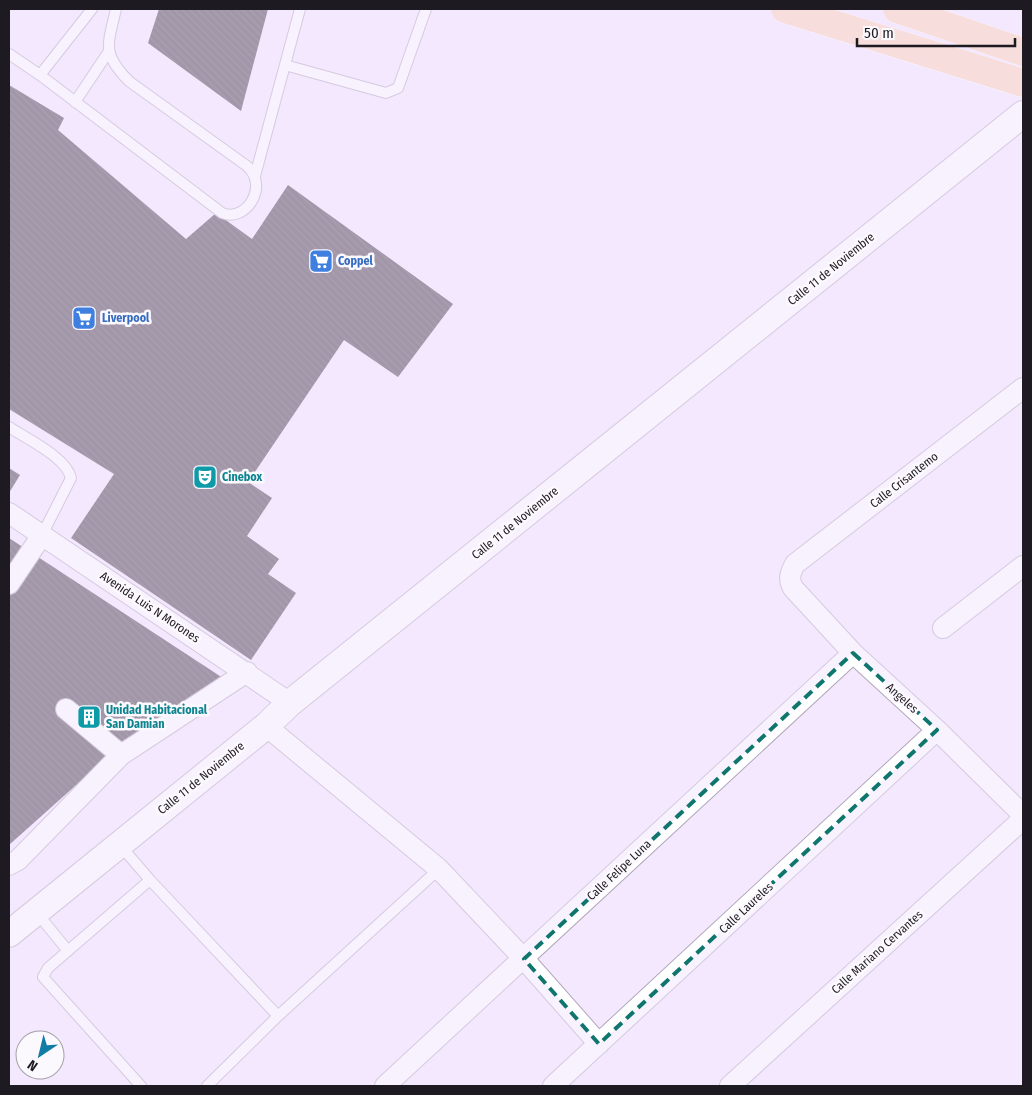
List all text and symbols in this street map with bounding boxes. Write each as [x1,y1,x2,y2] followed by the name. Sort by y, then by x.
[857,15,1014,47] scale bar
[864,24,894,42] text: 50 m
[785,230,877,308] street label: Calle 11 de Noviembre
[308,248,334,274] supermarket icon: Coppel
[338,254,374,268] place label: Coppel
[71,305,97,331] supermarket icon: Liverpool
[102,311,150,325] place label: Liverpool
[867,449,941,511] street label: Calle Crisantemo
[192,464,218,490] theatre icon: Cinebox
[222,470,263,484] place label: Cinebox
[469,484,561,562] street label: Calle 11 de Noviembre
[98,569,202,645] street label: Avenida Luis N Morones
[883,680,921,716] street label: Angeles
[106,703,208,731] place label: Unidad Habitacional San Damian
[76,704,102,730] building icon: Unidad Habitacional San Damian
[155,739,247,817] street label: Calle 11 de Noviembre
[584,837,654,903] street label: Calle Felipe Luna
[716,880,776,936] street label: Calle Laureles
[829,907,925,997] street label: Calle Mariano Cervantes
[15,1030,65,1080] north arrow
[25,1056,41,1075] text: N

